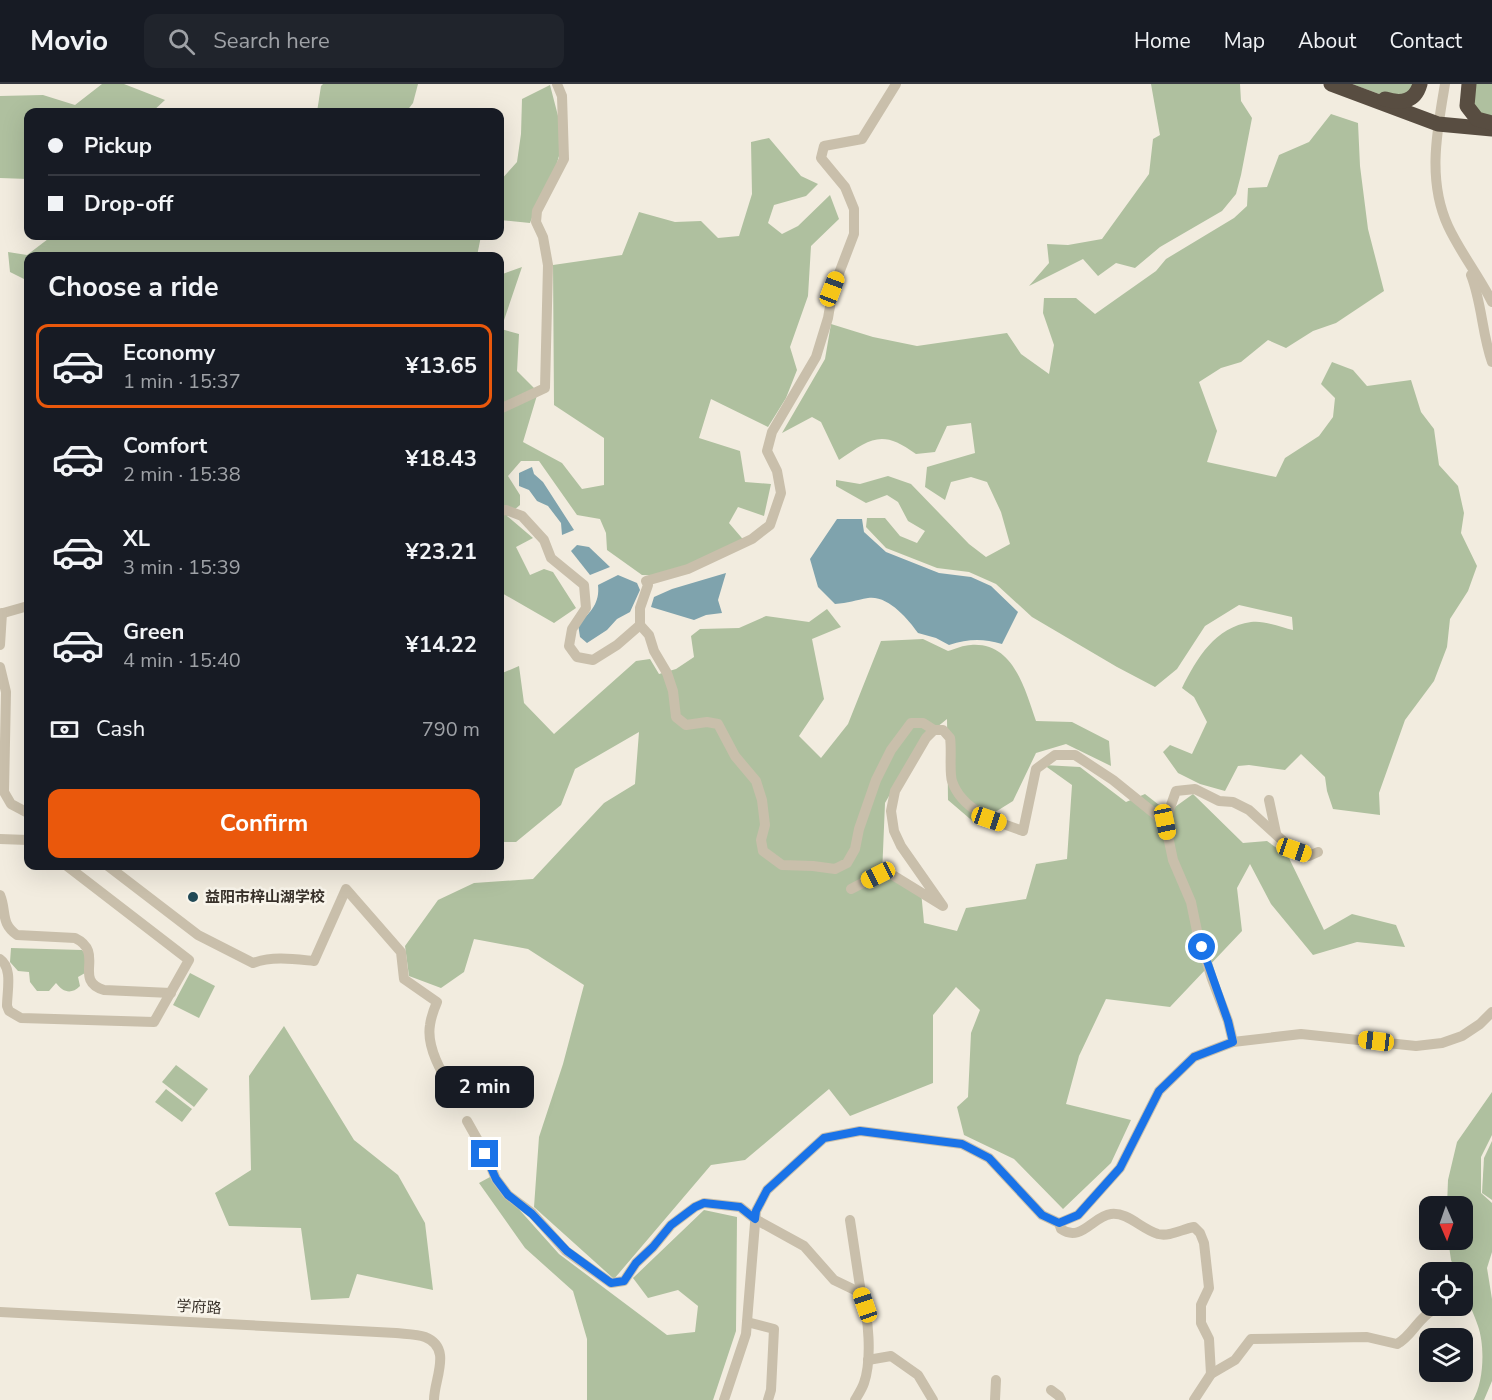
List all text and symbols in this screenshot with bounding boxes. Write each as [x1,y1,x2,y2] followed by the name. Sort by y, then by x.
[144,14,564,68] search box
[30,22,108,60] text: Movio
[165,25,198,58] icon: search
[213,26,330,56] text: Search here
[1134,27,1191,55] text: Home
[1224,27,1265,55] text: Map
[1298,27,1356,55] text: About
[1389,27,1462,55] text: Contact
[84,131,152,161] text: Pickup
[84,189,173,219] text: Drop-off
[48,269,219,306] text: Choose a ride
[817,269,847,309] car
[123,338,215,368] text: Economy
[51,339,105,393] icon: car
[406,351,477,381] text: ¥13.65
[123,368,241,395] text: 1 min · 15:37
[123,431,207,461] text: Comfort
[51,432,105,486] icon: car
[406,444,477,474] text: ¥18.43
[123,461,241,488] text: 2 min · 15:38
[123,524,150,554] text: XL
[51,525,105,579] icon: car
[406,537,477,567] text: ¥23.21
[123,554,241,581] text: 3 min · 15:39
[123,617,184,647] text: Green
[51,618,105,672] icon: car
[406,630,477,660] text: ¥14.22
[123,647,241,674] text: 4 min · 15:40
[48,713,81,746] icon: cash
[96,714,145,744] text: Cash
[422,716,480,743] text: 790 m
[48,789,480,858] button: Confirm
[1152,803,1178,841] car
[969,805,1009,833] car
[1274,836,1314,864] car
[858,859,898,891] car
[205,887,325,907] place label: 益阳市梓山湖学校
[186,890,200,904] marker: 益阳市梓山湖学校
[1188,933,1215,960] route start
[1357,1030,1395,1052] car
[436,1067,534,1109] callout: 2 min
[459,1073,510,1100] text: 2 min
[471,1140,498,1167] route end
[1419,1196,1473,1250] north arrow
[1419,1196,1473,1382] map controls
[1419,1262,1473,1316] button: locate
[851,1285,879,1325] car
[176,1296,222,1318] street label: 学府路
[1419,1328,1473,1382] button: layers

